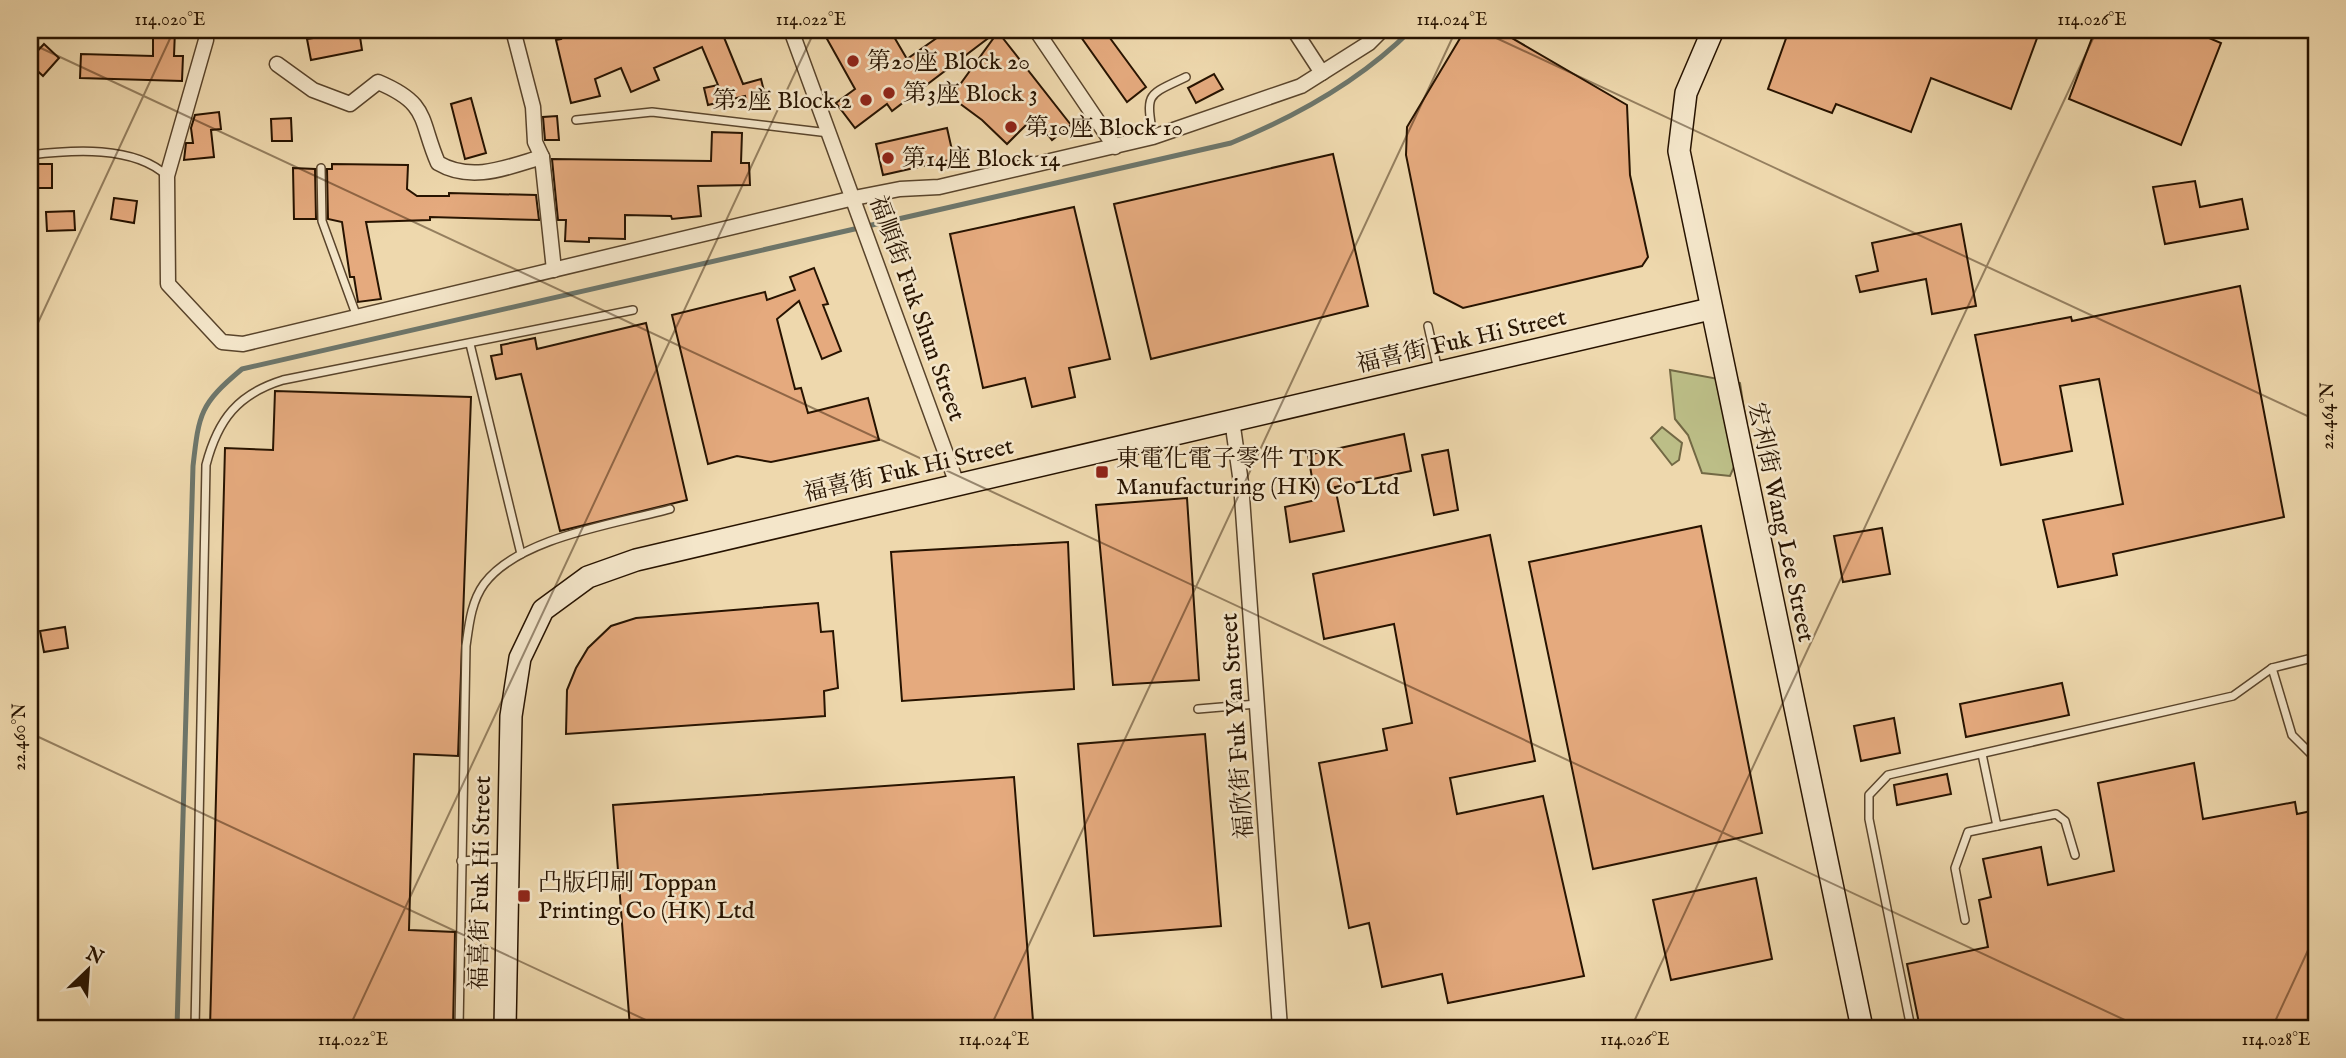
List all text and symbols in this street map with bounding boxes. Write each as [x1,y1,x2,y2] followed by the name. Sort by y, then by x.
[135,9,205,32] text: 114.020°E
[776,9,846,32] text: 114.022°E
[1417,9,1487,32] text: 114.024°E
[2057,9,2127,32] text: 114.026°E
[867,47,1030,78] place label: 第20座 Block 20
[845,53,861,69] marker: 第20座 Block 20
[903,79,1038,110] place label: 第3座 Block 3
[881,85,897,101] marker: 第3座 Block 3
[713,86,852,117] place label: 第2座 Block 2
[858,92,874,108] marker: 第2座 Block 2
[1025,113,1183,144] place label: 第10座 Block 10
[1003,119,1019,135] marker: 第10座 Block 10
[902,144,1061,175] place label: 第14座 Block 14
[880,150,896,166] marker: 第14座 Block 14
[861,191,972,426] street label: 福順街 Fuk Shun Street
[1353,302,1569,381] street label: 福喜街 Fuk Hi Street
[2317,382,2340,450] text: 22.464°N
[1740,400,1821,645] street label: 宏利街 Wang Lee Street
[800,431,1016,510] street label: 福喜街 Fuk Hi Street
[1116,444,1399,503] place label: 東電化電子零件 TDK Manufacturing (HK) Co Ltd
[1094,464,1110,480] marker: 東電化電子零件 TDK Manufacturing (HK) Co Ltd
[1214,612,1261,840] street label: 福欣街 Fuk Yan Street
[9,703,32,771] text: 22.460°N
[464,775,499,991] street label: 福喜街 Fuk Hi Street
[538,868,755,927] place label: 凸版印刷 Toppan Printing Co (HK) Ltd
[516,888,532,904] marker: 凸版印刷 Toppan Printing Co (HK) Ltd
[52,936,122,1006] north arrow
[81,942,107,971] text: N
[318,1029,388,1052] text: 114.022°E
[959,1029,1029,1052] text: 114.024°E
[1600,1029,1670,1052] text: 114.026°E
[2241,1029,2311,1052] text: 114.028°E

